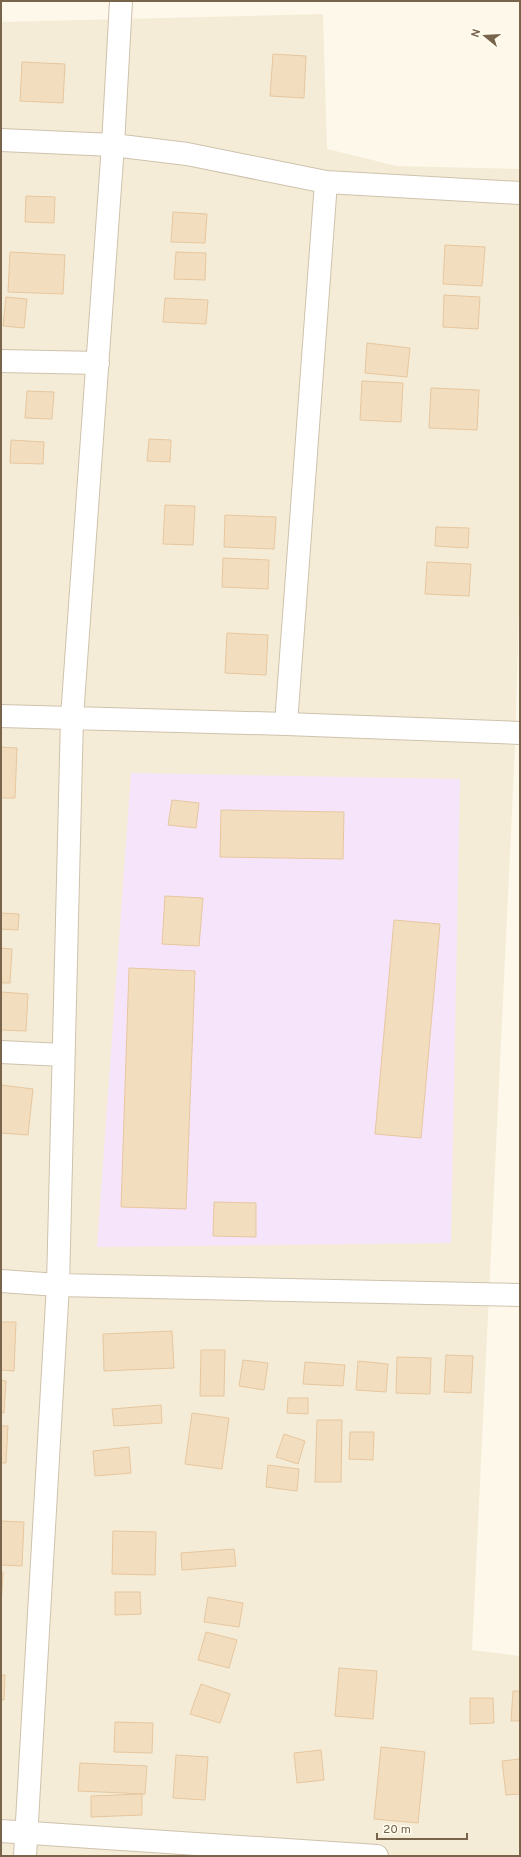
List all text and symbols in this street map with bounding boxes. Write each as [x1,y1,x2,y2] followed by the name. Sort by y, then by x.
[465,16,505,56] north arrow
[469,27,484,39] text: N
[377,1815,467,1841] scale bar
[383,1822,411,1838] text: 20 m

